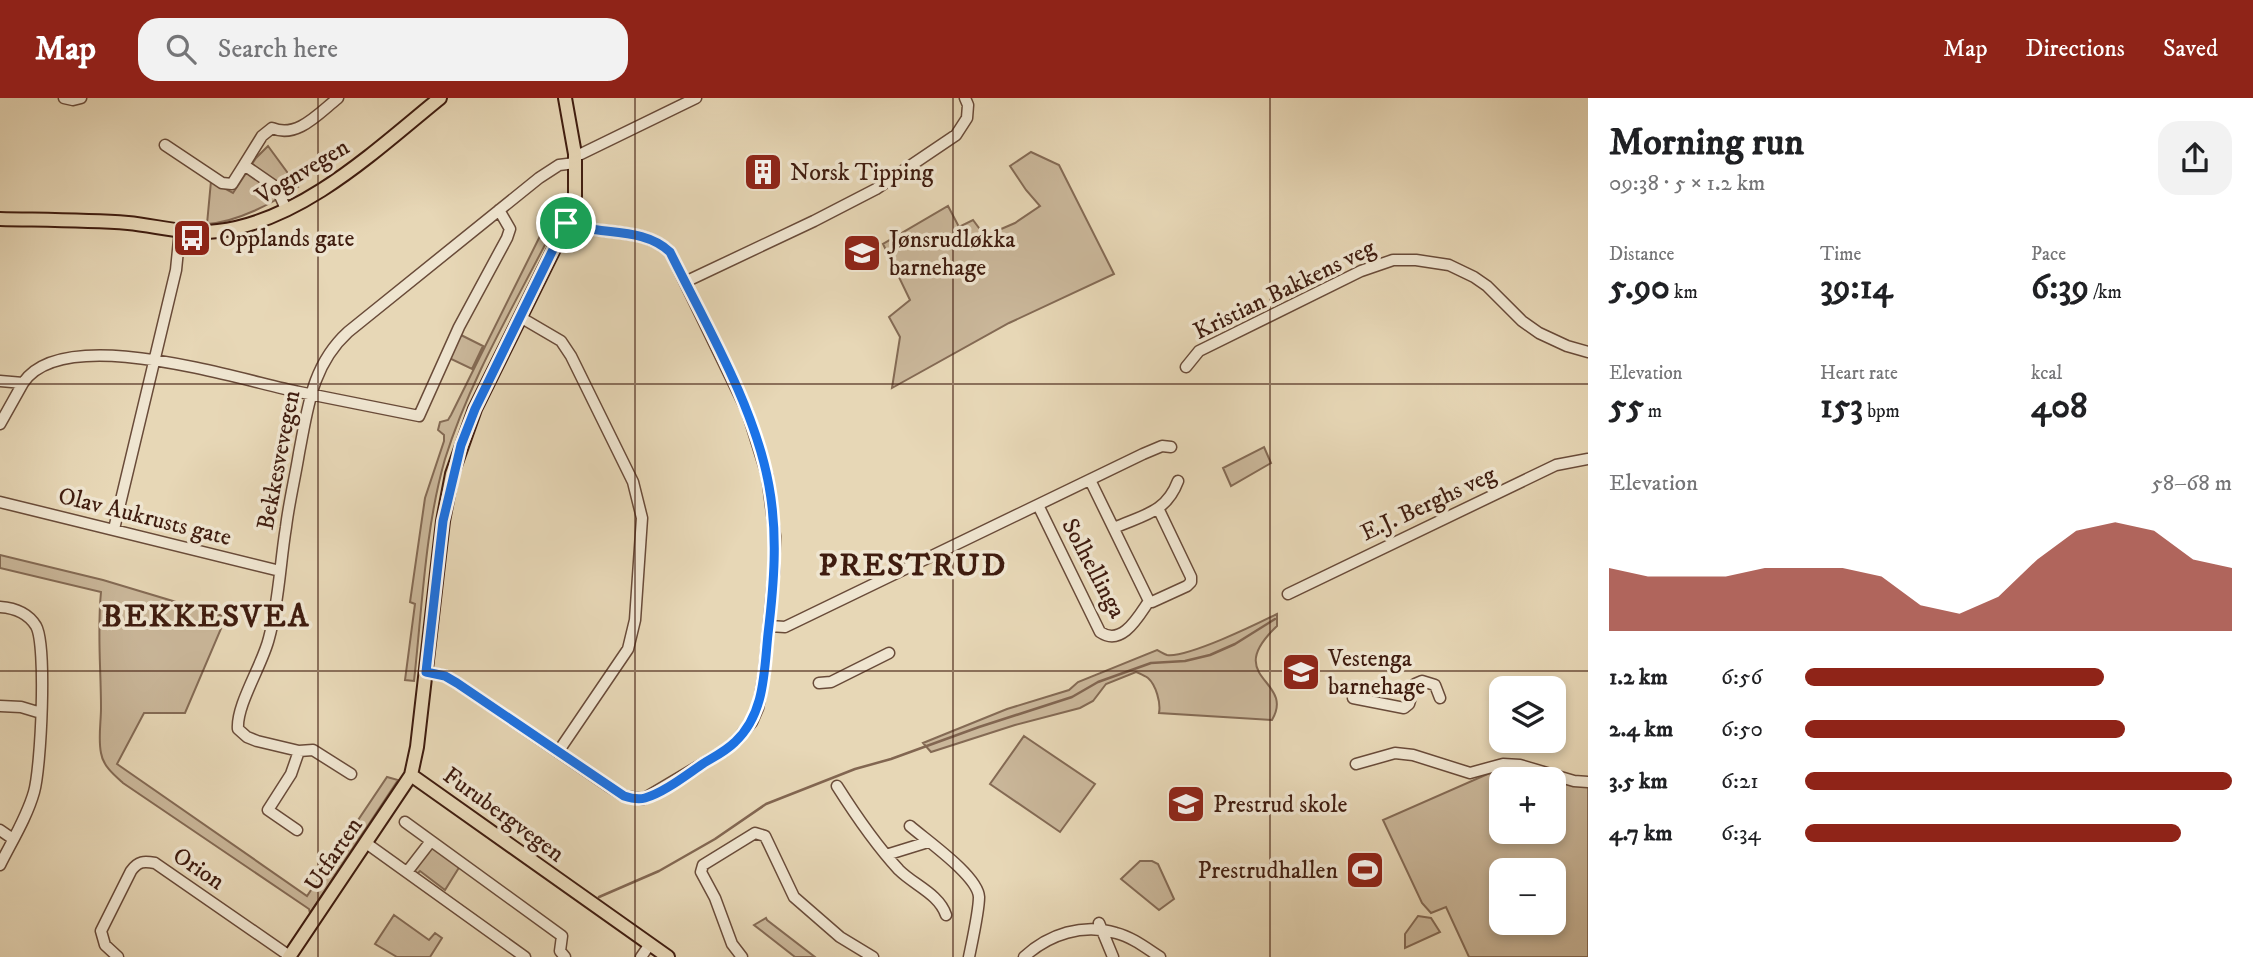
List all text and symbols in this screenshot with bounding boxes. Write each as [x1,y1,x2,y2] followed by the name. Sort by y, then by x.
[138,18,628,81] search box
[35,29,96,70] text: Map
[162,30,200,68] icon: search
[218,33,338,66] text: Search here
[1943,34,1988,64] text: Map
[2026,34,2125,64] text: Directions
[2163,34,2218,64] text: Saved
[1609,119,1804,167] text: Morning run
[2158,121,2232,195] button: share
[249,132,355,212] street label: Vognvegen
[742,151,784,193] building icon: Norsk Tipping
[790,158,934,188] place label: Norsk Tipping
[1609,169,1765,198] text: 09:38 · 5 × 1.2 km
[536,193,596,253] pin
[547,204,585,242] icon: arrive
[171,217,213,259] bus stop icon: Opplands gate
[219,224,355,254] place label: Opplands gate
[887,225,1016,283] place label: Jønsrudløkka barnehage
[841,232,883,274] school or university icon: Jønsrudløkka barnehage
[1189,233,1380,347] street label: Kristian Bakkens veg
[1609,243,1674,266] text: Distance
[1820,243,1861,266] text: Time
[2031,243,2066,266] text: Pace
[1609,266,1670,310] text: 5.90
[1820,266,1893,310] text: 39:14
[2031,266,2089,310] text: 6:39
[1670,281,1698,304] text: km
[2089,281,2122,304] text: /km
[1609,362,1683,385] text: Elevation
[1820,362,1898,385] text: Heart rate
[2031,362,2062,385] text: kcal
[1609,385,1644,429] text: 55
[1820,385,1863,429] text: 153
[2031,385,2088,429] text: 408
[251,387,307,533] street label: Bekkesvevegen
[1644,400,1662,423] text: m
[1863,400,1900,423] text: bpm
[1356,459,1501,548] street label: E.J. Berghs veg
[1609,469,1698,498] text: Elevation
[2151,469,2232,498] text: 58–68 m
[55,481,235,553] street label: Olav Aukrusts gate
[1054,513,1132,624] street label: Solhellinga
[819,546,1007,586] district label: PRESTRUD
[102,597,310,637] district label: BEKKESVEA
[1327,644,1425,702] place label: Vestenga barnehage
[1280,651,1322,693] school or university icon: Vestenga barnehage
[1609,663,1668,692] text: 1.2 km
[1721,663,1762,692] text: 6:56
[1489,676,1566,935] map controls
[1489,676,1566,753] button: layers
[1609,715,1673,744] text: 2.4 km
[1721,715,1763,744] text: 6:50
[437,761,571,869] street label: Furubergvegen
[1489,767,1566,844] button: +
[1609,767,1668,796] text: 3.5 km
[1721,767,1759,796] text: 6:21
[1165,783,1207,825] school or university icon: Prestrud skole
[1213,790,1348,820] place label: Prestrud skole
[298,812,370,897] street label: Utfarten
[1609,819,1673,848] text: 4.7 km
[1721,819,1761,848] text: 6:34
[167,841,231,897] street label: Orion
[1344,849,1386,891] sports icon: Prestrudhallen
[1197,856,1338,886] place label: Prestrudhallen
[1489,858,1566,935] button: −

